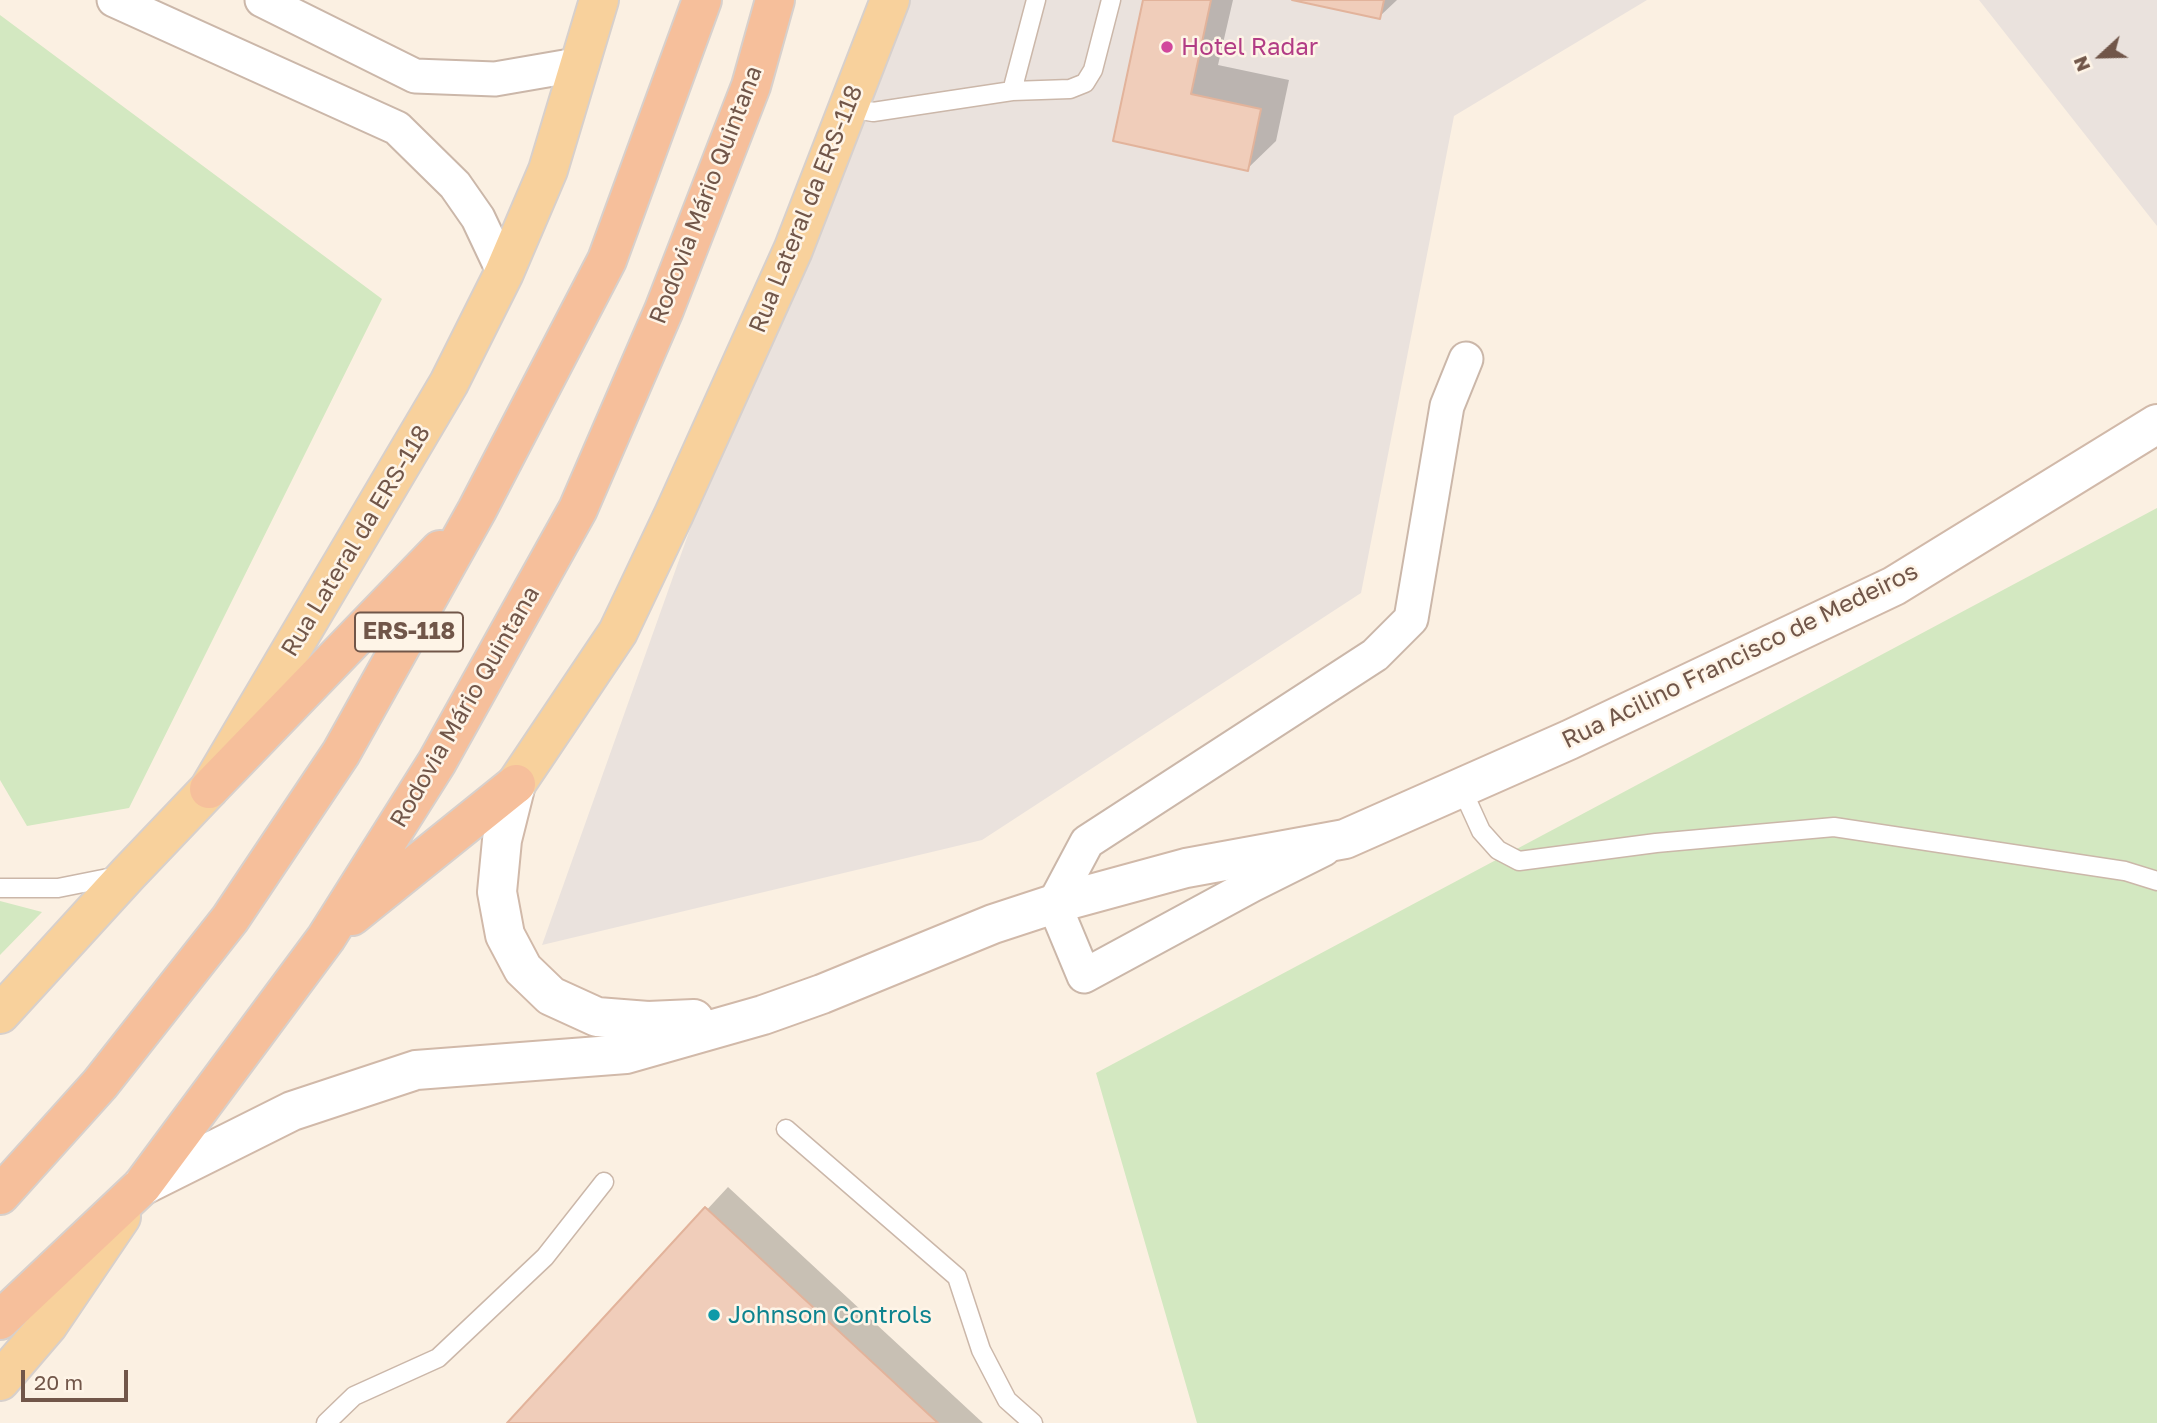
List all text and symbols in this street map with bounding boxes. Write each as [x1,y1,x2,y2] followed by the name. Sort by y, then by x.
[2066,21,2136,91] north arrow
[1181,33,1318,61] place label: Hotel Radar
[1159,39,1175,55] marker: Hotel Radar
[2068,53,2094,75] text: N
[644,62,768,328] street label: Rodovia Mário Quintana
[743,81,869,337] street label: Rua Lateral da ERS-118
[275,420,437,662] street label: Rua Lateral da ERS-118
[1557,557,1923,755] street label: Rua Acilino Francisco de Medeiros
[384,581,546,833] street label: Rodovia Mário Quintana
[355,612,463,652] road number: ERS-118
[728,1301,932,1329] place label: Johnson Controls
[706,1307,722,1323] marker: Johnson Controls
[24,1356,131,1400] scale bar
[34,1369,83,1395] text: 20 m

